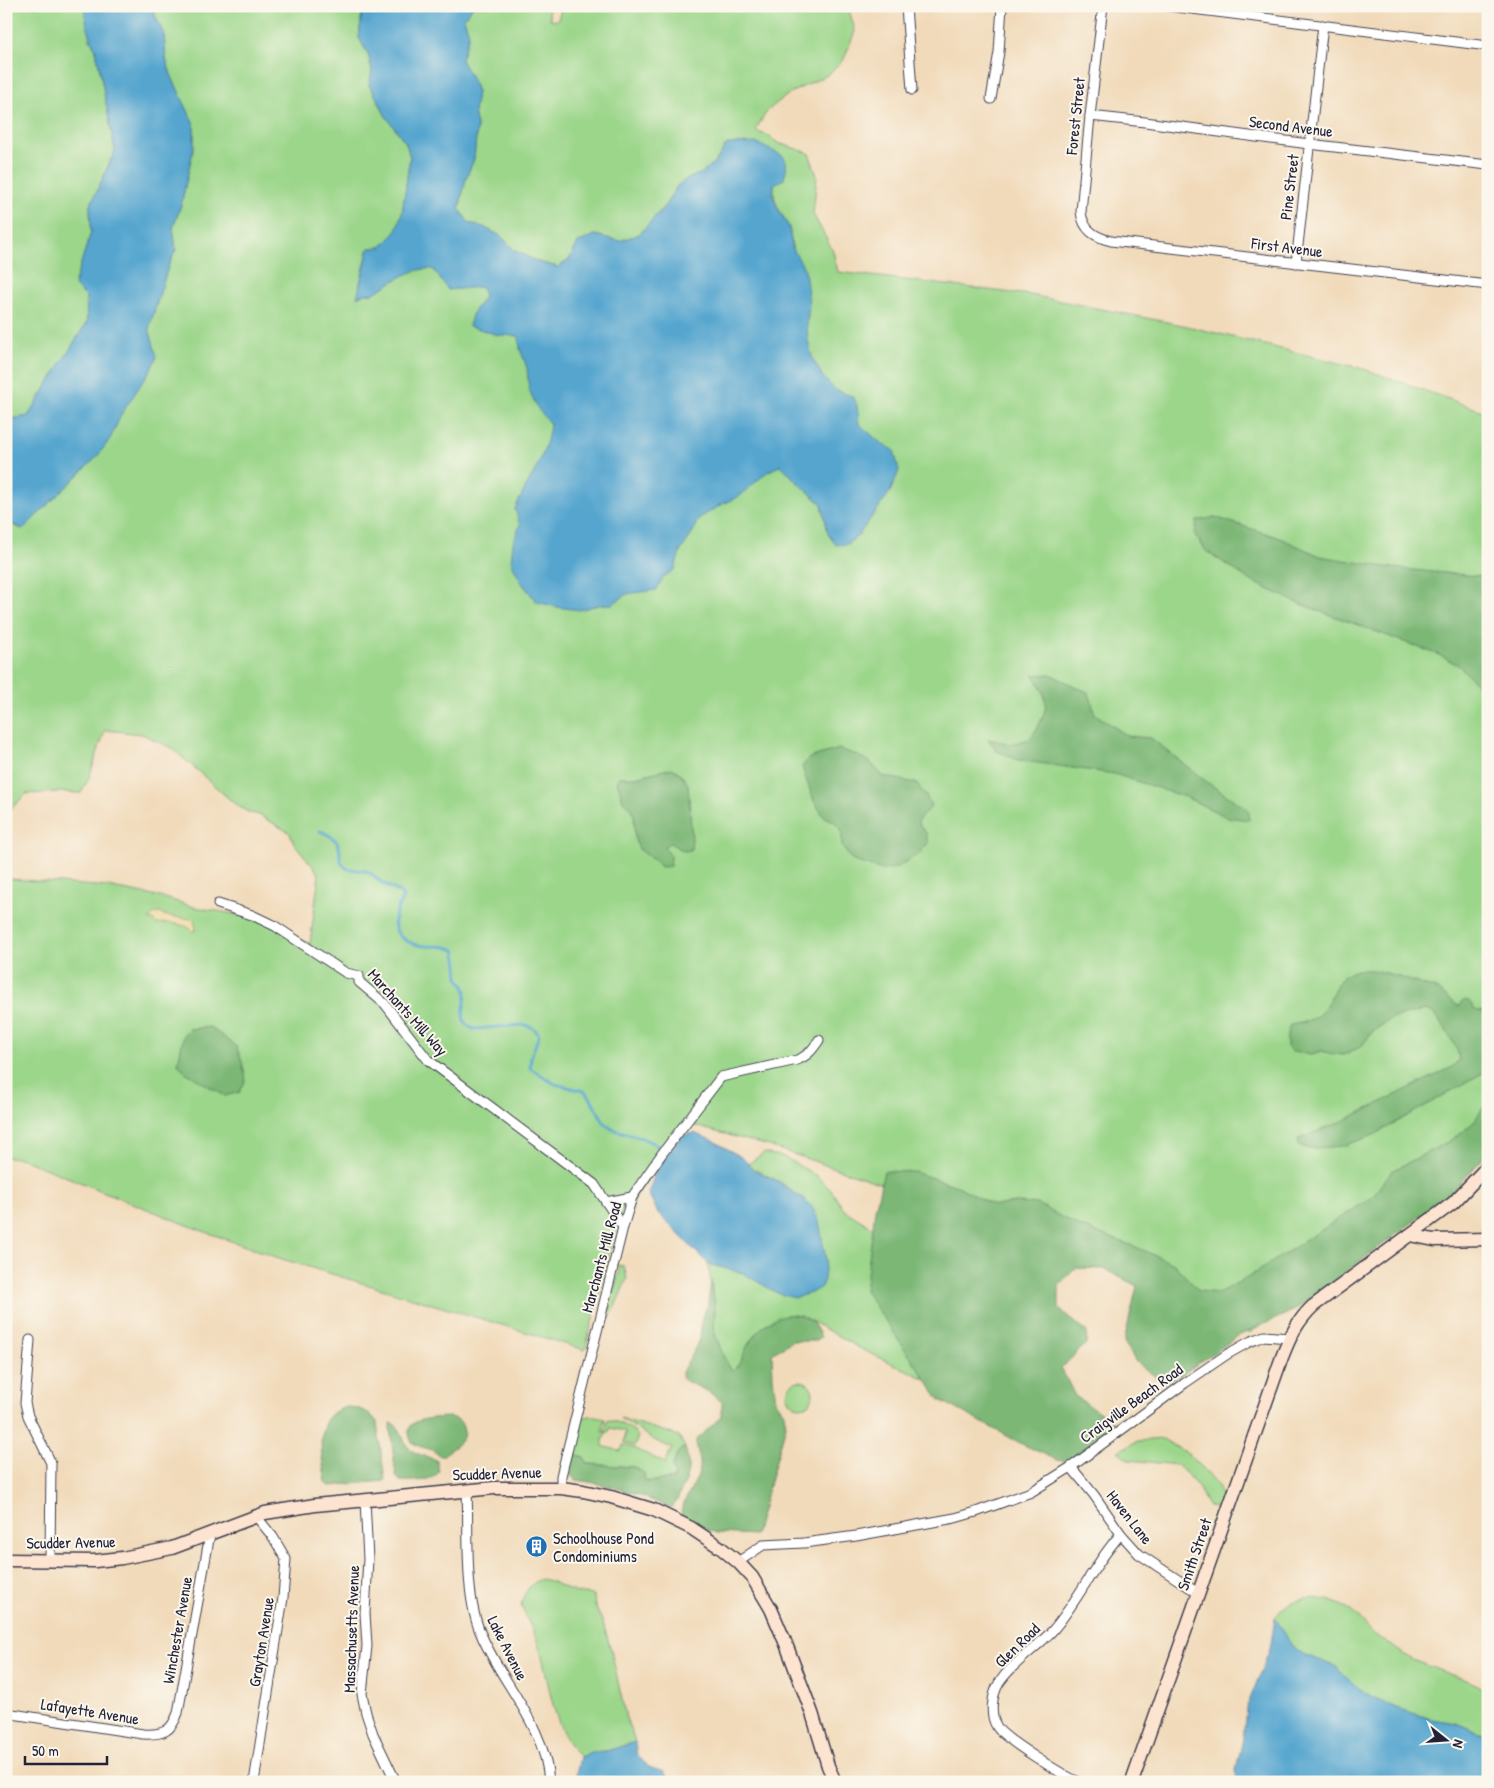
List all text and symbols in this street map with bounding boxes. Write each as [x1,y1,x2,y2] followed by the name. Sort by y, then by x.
[1060,76,1090,157] street label: Forest Street
[1248,110,1335,142] street label: Second Avenue
[1274,153,1304,221] street label: Pine Street
[1249,232,1325,262] street label: First Avenue
[363,964,453,1061] street label: Marchants Mill Way
[576,1199,626,1315] street label: Marchants Mill Road
[1075,1358,1187,1448] street label: Craigville Beach Road
[452,1460,543,1486] street label: Scudder Avenue
[1102,1485,1159,1549] street label: Haven Lane
[1171,1515,1217,1593] street label: Smith Street
[553,1527,654,1567] place label: Schoolhouse Pond Condominiums
[26,1530,116,1554] street label: Scudder Avenue
[525,1535,549,1559] building icon: Schoolhouse Pond Condominiums
[338,1564,364,1693] street label: Massachusetts Avenue
[157,1574,197,1685] street label: Winchester Avenue
[243,1595,279,1688] street label: Grayton Avenue
[482,1612,534,1685] street label: Lake Avenue
[989,1618,1045,1672] street label: Glen Road
[39,1692,141,1730] street label: Lafayette Avenue
[1422,1716,1472,1766] north arrow
[25,1733,108,1765] scale bar
[1449,1738,1469,1751] text: N
[32,1740,59,1761] text: 50 m

